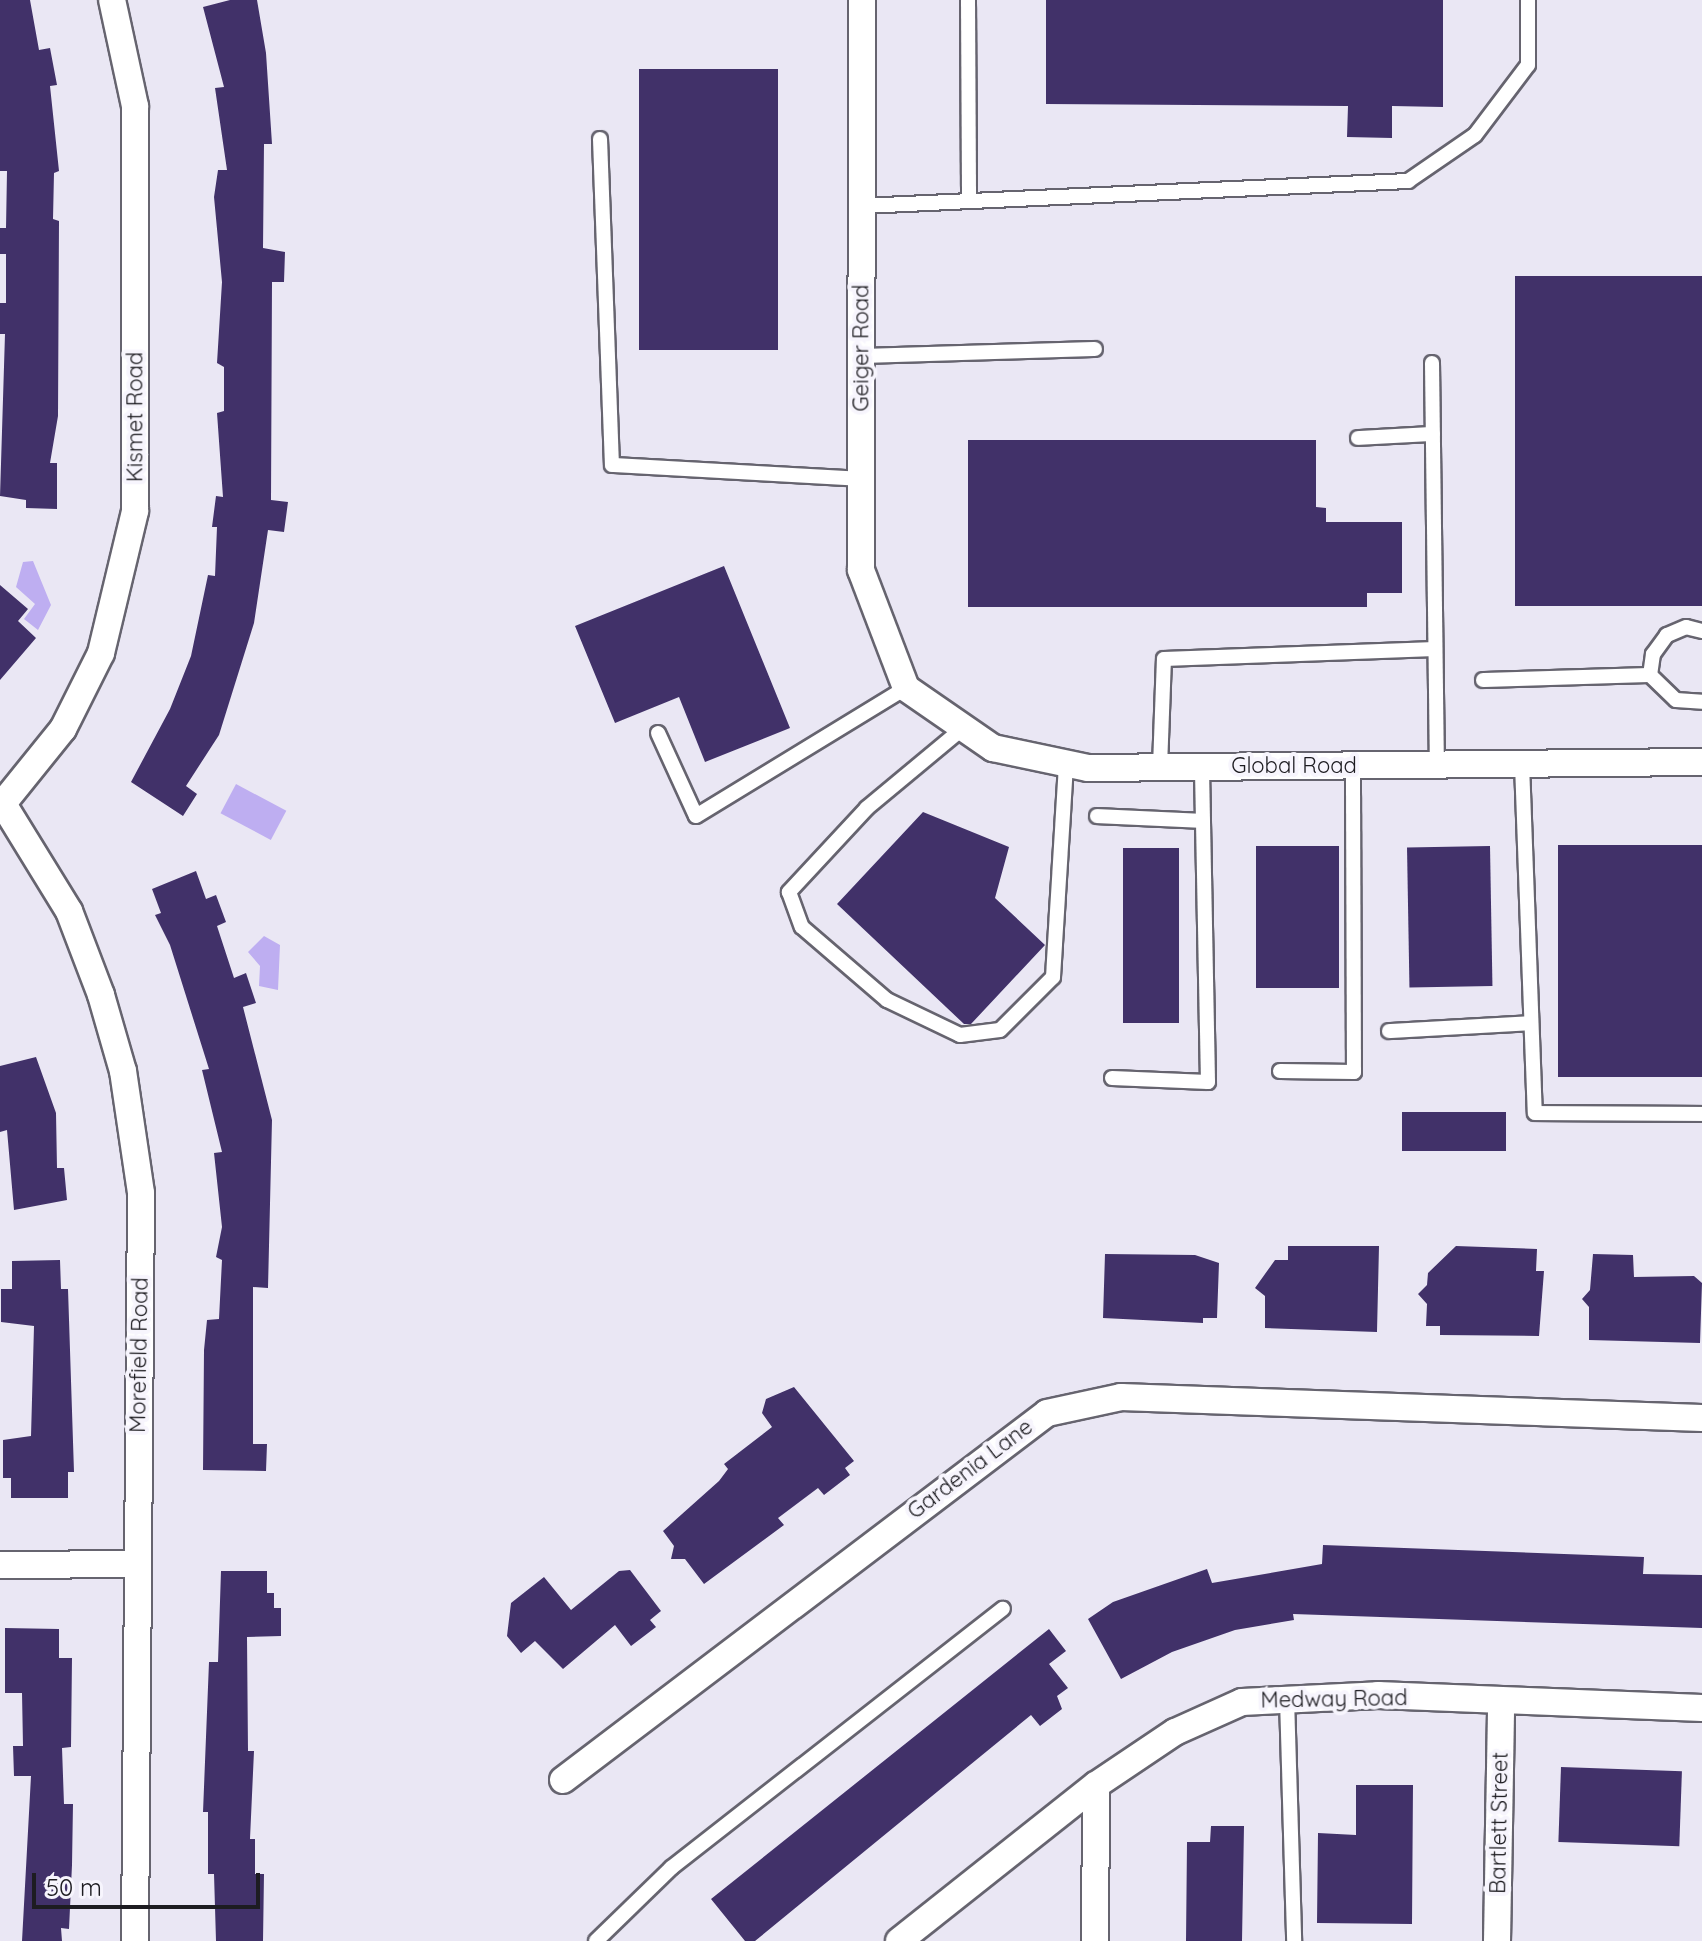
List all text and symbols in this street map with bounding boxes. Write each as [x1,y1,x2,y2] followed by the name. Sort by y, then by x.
[848,284,874,412] street label: Geiger Road
[122,352,148,482] street label: Kismet Road
[1231,753,1357,779] street label: Global Road
[124,1277,154,1433] street label: Morefield Road
[902,1413,1038,1525] street label: Gardenia Lane
[1260,1685,1408,1713] street label: Medway Road
[1485,1752,1513,1894] street label: Bartlett Street
[36,1857,264,1907] scale bar
[46,1872,102,1902] text: 50 m

